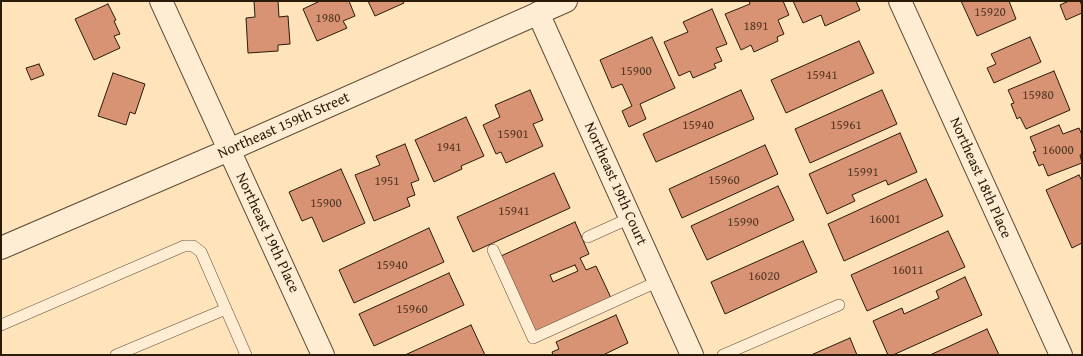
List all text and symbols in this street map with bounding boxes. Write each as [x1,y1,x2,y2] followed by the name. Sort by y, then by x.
[974,5,1006,21] house number: 15920
[315,11,341,27] house number: 1980
[743,19,769,35] house number: 1891
[620,64,652,80] house number: 15900
[806,68,838,84] house number: 15941
[1022,88,1054,104] house number: 15980
[215,89,353,163] street label: Northeast 159th Street
[945,115,1015,241] street label: Northeast 18th Place
[682,118,714,134] house number: 15940
[830,118,862,134] house number: 15961
[580,120,650,248] street label: Northeast 19th Court
[497,127,529,143] house number: 15901
[436,140,462,156] house number: 1941
[1042,143,1074,159] house number: 16000
[847,165,879,181] house number: 15991
[231,170,303,296] street label: Northeast 19th Place
[708,173,740,189] house number: 15960
[374,174,400,190] house number: 1951
[310,196,342,212] house number: 15900
[498,204,530,220] house number: 15941
[869,212,901,228] house number: 16001
[727,215,759,231] house number: 15990
[376,258,408,274] house number: 15940
[892,263,924,279] house number: 16011
[748,269,780,285] house number: 16020
[396,302,428,318] house number: 15960

